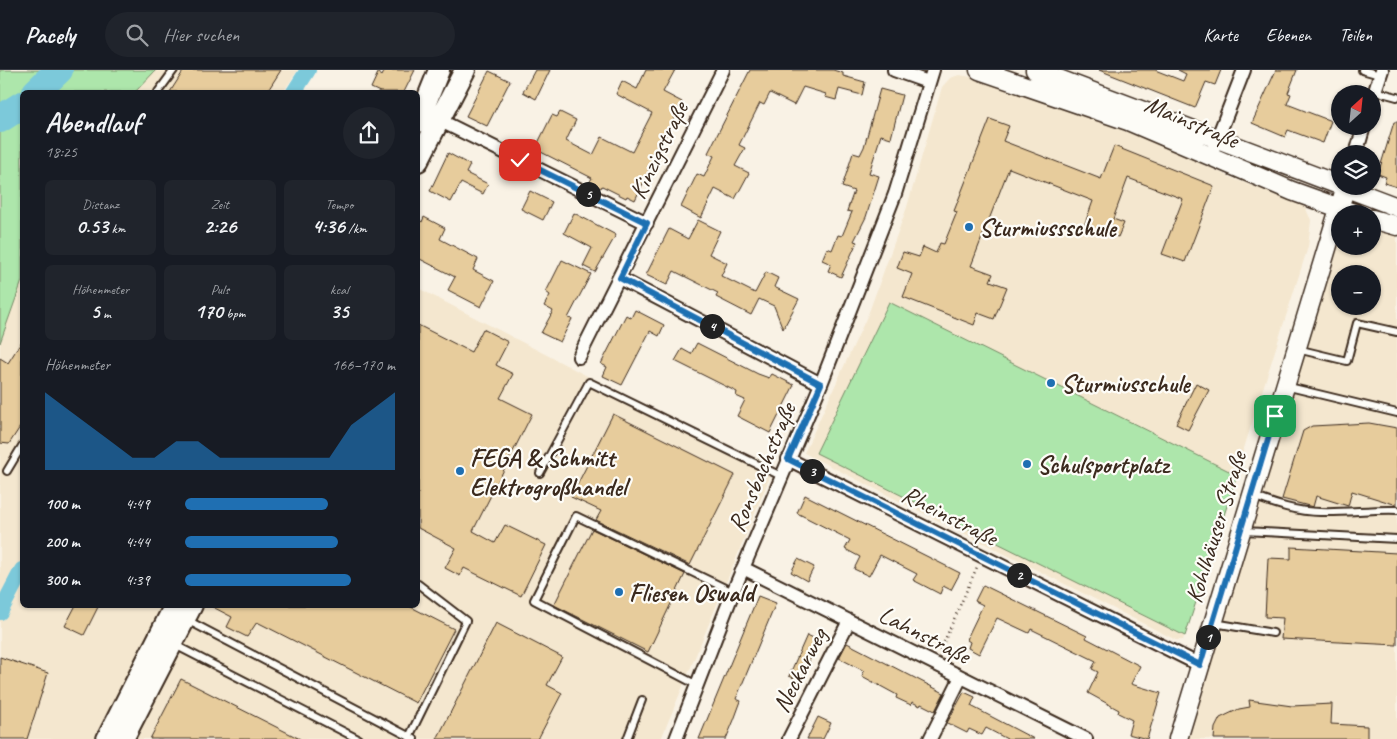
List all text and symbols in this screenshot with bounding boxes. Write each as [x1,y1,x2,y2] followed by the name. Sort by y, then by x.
[105,12,455,57] search box
[25,20,75,50] text: Pacely
[123,21,151,49] icon: search
[163,23,239,47] text: Hier suchen
[1203,24,1238,46] text: Karte
[1266,24,1311,46] text: Ebenen
[1339,24,1372,46] text: Teilen
[1331,85,1381,135] north arrow
[1331,85,1381,315] map controls
[1140,88,1245,157] street label: Mainstraße
[622,95,697,204] street label: Kinzigstraße
[45,105,140,140] text: Abendlauf
[343,107,395,159] button: share
[499,139,541,181] pin
[45,142,77,162] text: 18:25
[1331,145,1381,195] button: layers
[506,146,534,174] icon: check
[576,182,600,206] pin: 5
[585,186,592,203] text: 5
[82,196,119,213] text: Distanz
[211,196,229,213] text: Zeit
[325,196,353,213] text: Tempo
[1331,205,1381,255] button: +
[979,212,1117,244] place label: Sturmiussschule
[76,213,108,239] text: 0.53
[204,213,236,239] text: 2:26
[312,213,345,239] text: 4:36
[108,220,125,237] text: km
[345,220,367,237] text: /km
[963,221,975,233] marker: Sturmiussschule
[1331,265,1381,315] button: −
[72,281,129,298] text: Höhenmeter
[211,281,229,298] text: Puls
[330,281,349,298] text: kcal
[90,298,100,324] text: 5
[195,298,223,324] text: 170
[330,298,349,324] text: 35
[100,305,111,322] text: m
[223,305,245,322] text: bpm
[700,314,724,338] pin: 4
[709,318,716,335] text: 4
[45,355,110,375] text: Höhenmeter
[332,355,395,375] text: 166–170 m
[1061,368,1191,400] place label: Sturmiusschule
[1045,377,1057,389] marker: Sturmiusschule
[1254,395,1296,437] pin
[720,396,804,537] street label: Ronsbachstraße
[1261,402,1289,430] icon: arrive
[470,442,631,503] place label: FEGA & Schmitt Elektrogroßhandel
[1178,446,1255,607] street label: Kohlhäuser Straße
[1037,449,1171,481] place label: Schulsportplatz
[800,458,824,484] pin: 3
[1021,458,1033,470] marker: Schulsportplatz
[809,463,816,480] text: 3
[454,465,466,477] marker: FEGA & Schmitt Elektrogroßhandel
[896,478,1004,554] street label: Rheinstraße
[45,494,80,514] text: 100 m
[125,494,150,514] text: 4:49
[45,532,80,552] text: 200 m
[125,532,150,552] text: 4:44
[1006,562,1032,588] pin: 2
[1016,567,1023,584] text: 2
[45,570,80,590] text: 300 m
[125,570,150,590] text: 4:39
[629,577,758,609] place label: Fliesen Oswald
[613,586,625,598] marker: Fliesen Oswald
[873,598,977,672] street label: Lahnstraße
[765,621,836,718] street label: Neckarweg
[1196,624,1220,650] pin: 1
[1205,629,1212,646] text: 1

